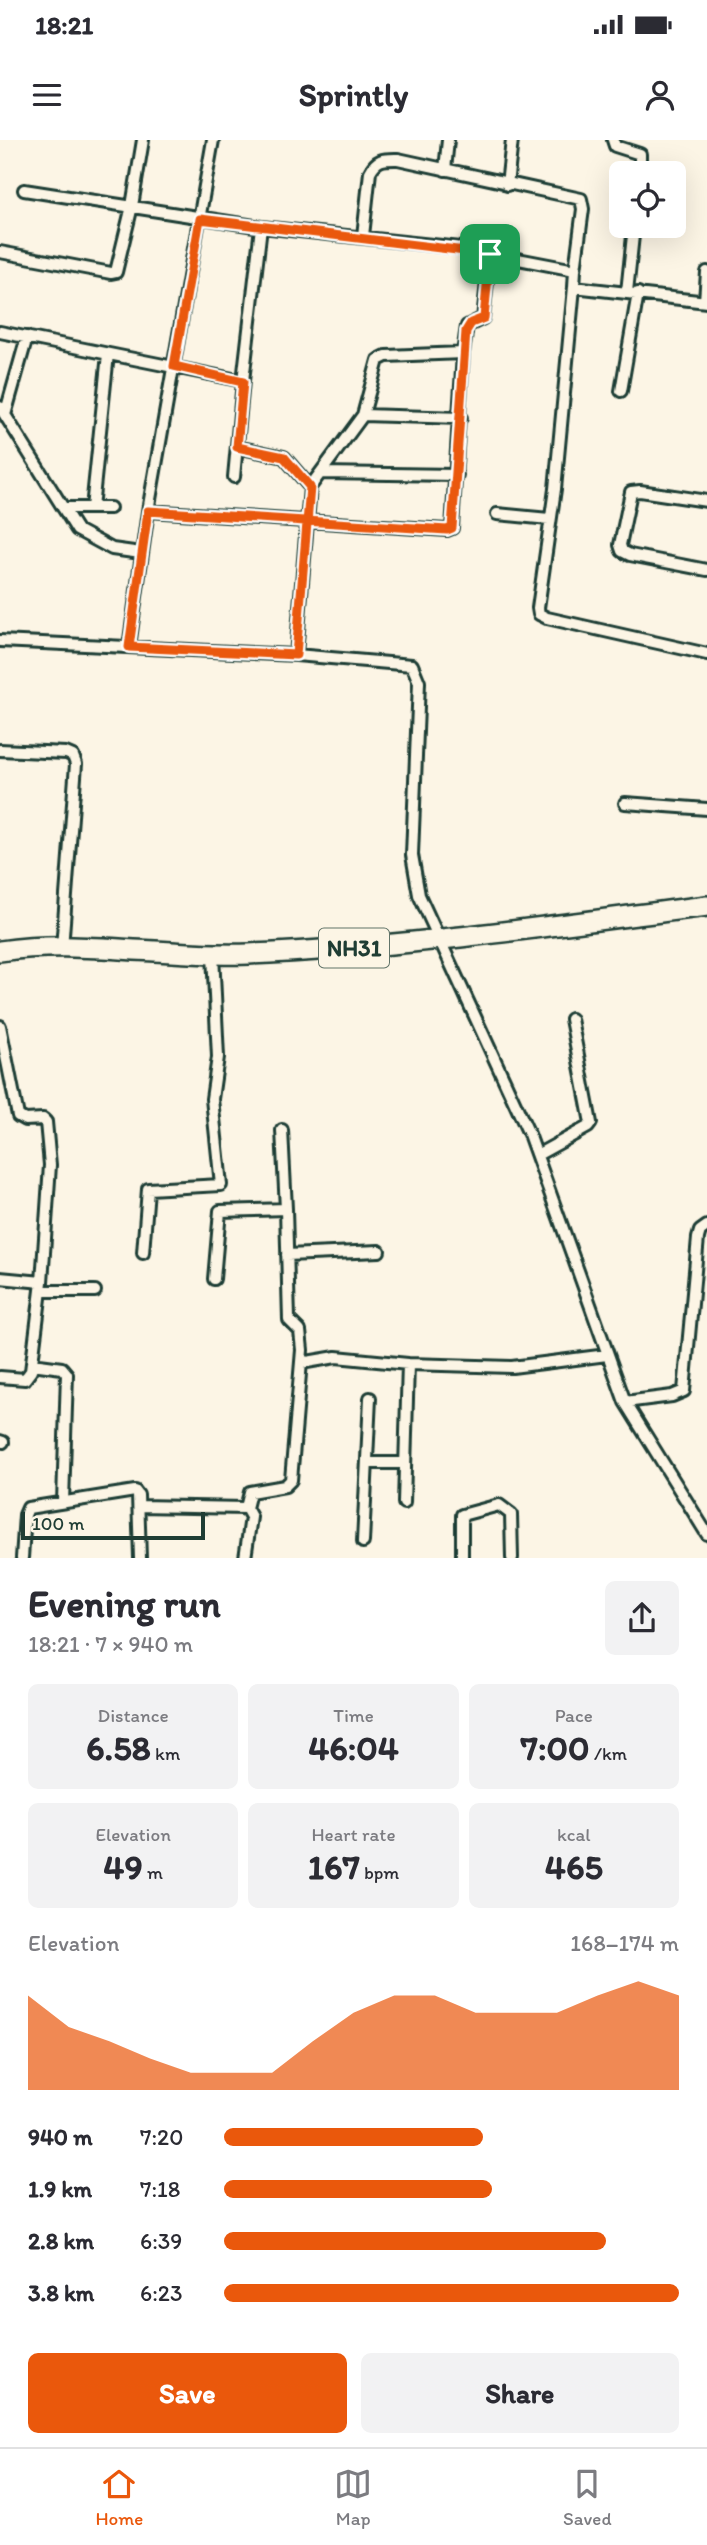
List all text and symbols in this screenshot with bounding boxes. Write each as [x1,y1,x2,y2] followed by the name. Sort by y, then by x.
[35,9,93,41] text: 18:21
[28,76,66,114] icon: menu
[299,76,408,114] text: Sprintly
[641,76,679,114] icon: person
[609,161,686,238] map controls
[609,161,686,238] button: locate
[460,224,520,284] pin
[471,235,509,273] icon: arrive
[319,928,389,968] road number: NH31
[21,1509,205,1541] scale bar
[32,1512,84,1535] text: 100 m
[28,1581,221,1627] text: Evening run
[605,1581,679,1655] button: share
[28,1630,193,1658] text: 18:21 · 7 × 940 m
[98,1704,169,1727] text: Distance
[333,1704,374,1727] text: Time
[555,1704,593,1727] text: Pace
[86,1727,151,1769] text: 6.58
[308,1727,399,1769] text: 46:04
[521,1727,590,1769] text: 7:00
[151,1742,180,1765] text: km
[590,1742,627,1765] text: /km
[95,1823,171,1846] text: Elevation
[311,1823,396,1846] text: Heart rate
[557,1823,591,1846] text: kcal
[103,1846,143,1888] text: 49
[308,1846,360,1888] text: 167
[545,1846,603,1888] text: 465
[143,1861,163,1884] text: m
[360,1861,399,1884] text: bpm
[28,1929,119,1957] text: Elevation
[570,1929,679,1957] text: 168–174 m
[28,2123,93,2151] text: 940 m
[140,2123,183,2151] text: 7:20
[28,2175,92,2203] text: 1.9 km
[140,2175,180,2203] text: 7:18
[28,2227,94,2255] text: 2.8 km
[140,2227,182,2255] text: 6:39
[28,2279,94,2307] text: 3.8 km
[140,2279,182,2307] text: 6:23
[28,2353,347,2433] button: Save
[361,2353,679,2433] button: Share
[95,2465,143,2530] tab: Home
[334,2465,372,2530] tab: Map
[563,2465,612,2530] tab: Saved

